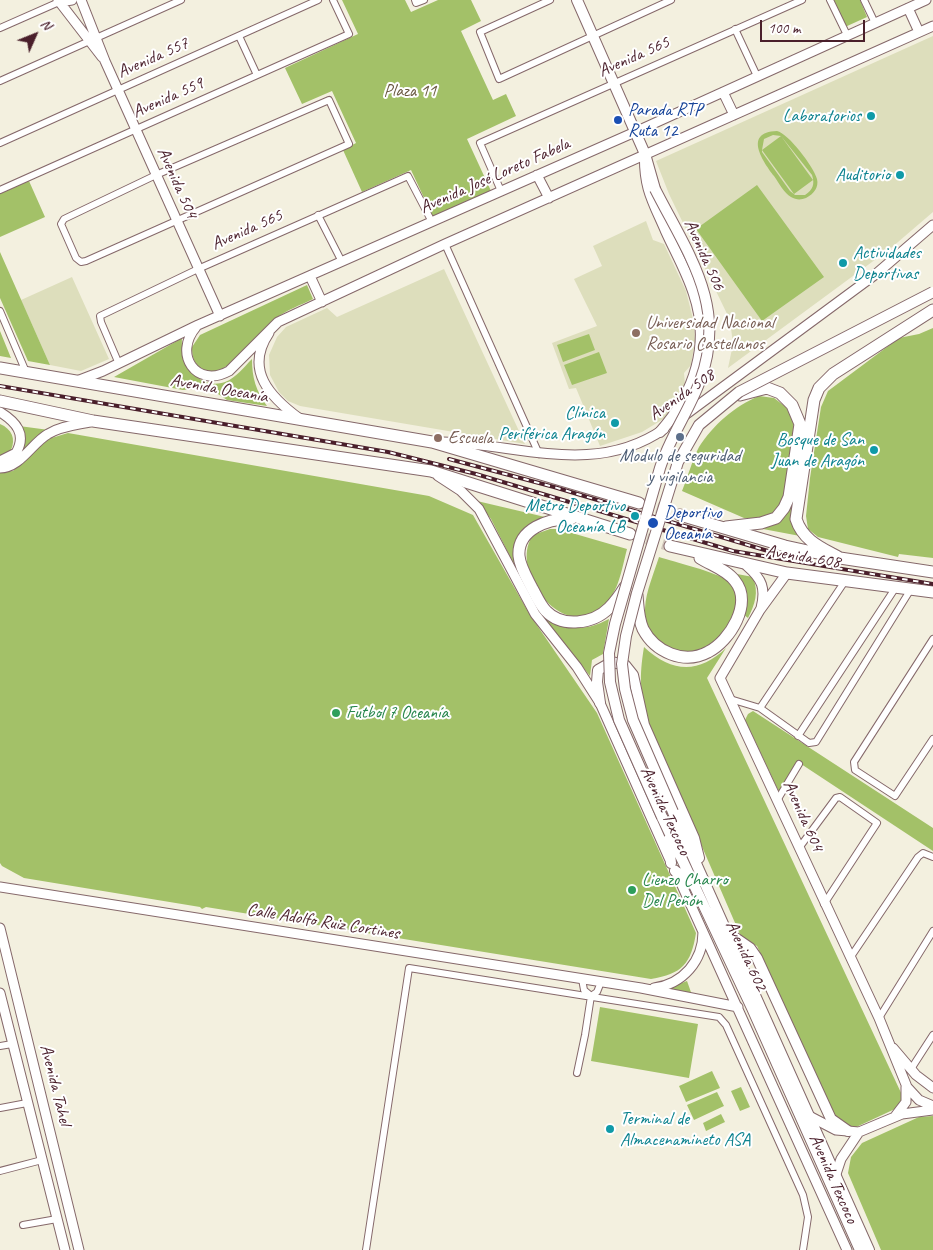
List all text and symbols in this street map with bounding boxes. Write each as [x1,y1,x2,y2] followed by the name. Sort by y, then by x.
[10,10,60,60] north arrow
[763,10,868,42] scale bar
[37,15,55,33] text: N
[768,19,800,38] text: 100 m
[595,32,673,82] street label: Avenida 565
[114,33,192,83] street label: Avenida 557
[129,73,207,123] street label: Avenida 559
[384,80,436,102] park label: Plaza 11
[628,99,702,142] place label: Parada RTP Ruta 12
[783,105,861,127] place label: Laboratorios
[865,110,877,122] marker: Laboratorios
[612,114,624,126] marker: Parada RTP Ruta 12
[417,133,573,219] street label: Avenida José Loreto Fabela
[152,144,202,222] street label: Avenida 504
[836,164,890,186] place label: Auditorio
[894,169,906,181] marker: Auditorio
[208,205,286,255] street label: Avenida 565
[679,216,729,294] street label: Avenida 506
[853,242,921,284] place label: Actividades Deportivas
[837,257,849,269] marker: Actividades Deportivas
[646,312,774,354] place label: Universidad Nacional Rosario Castellanos
[630,327,642,339] marker: Universidad Nacional Rosario Castellanos
[645,365,719,425] street label: Avenida 508
[169,370,269,408] street label: Avenida Oceanía
[498,402,605,444] place label: Clínica Periférica Aragón
[609,417,621,429] marker: Clínica Periférica Aragón
[448,427,493,449] place label: Escuela
[771,429,864,472] place label: Bosque de San Juan de Aragón
[674,431,686,443] marker: Modulo de seguridad y vigilancia
[432,432,444,444] marker: Escuela
[868,444,880,456] marker: Bosque de San Juan de Aragón
[620,445,740,488] place label: Modulo de seguridad y vigilancia
[525,495,625,538] place label: Metro Deportivo Oceanía LB
[664,502,722,544] place label: Deportivo Oceanía
[629,510,641,522] marker: Metro Deportivo Oceanía LB
[646,516,660,530] marker: Deportivo Oceanía
[764,540,842,574] street label: Avenida 608
[346,702,448,724] place label: Futbol 7 Oceanía
[330,707,342,719] marker: Futbol 7 Oceanía
[635,763,695,859] street label: Avenida Texcoco
[778,777,828,855] street label: Avenida 604
[642,869,728,912] place label: Lienzo Charro Del Peñón
[626,884,638,896] marker: Lienzo Charro Del Peñón
[245,899,401,945] street label: Calle Adolfo Ruiz Cortines
[720,917,772,995] street label: Avenida 602
[35,1042,75,1128] street label: Avenida Tahel
[620,1108,750,1150] place label: Terminal de Almacenamineto ASA
[604,1123,616,1135] marker: Terminal de Almacenamineto ASA
[804,1131,862,1227] street label: Avenida Texcoco

